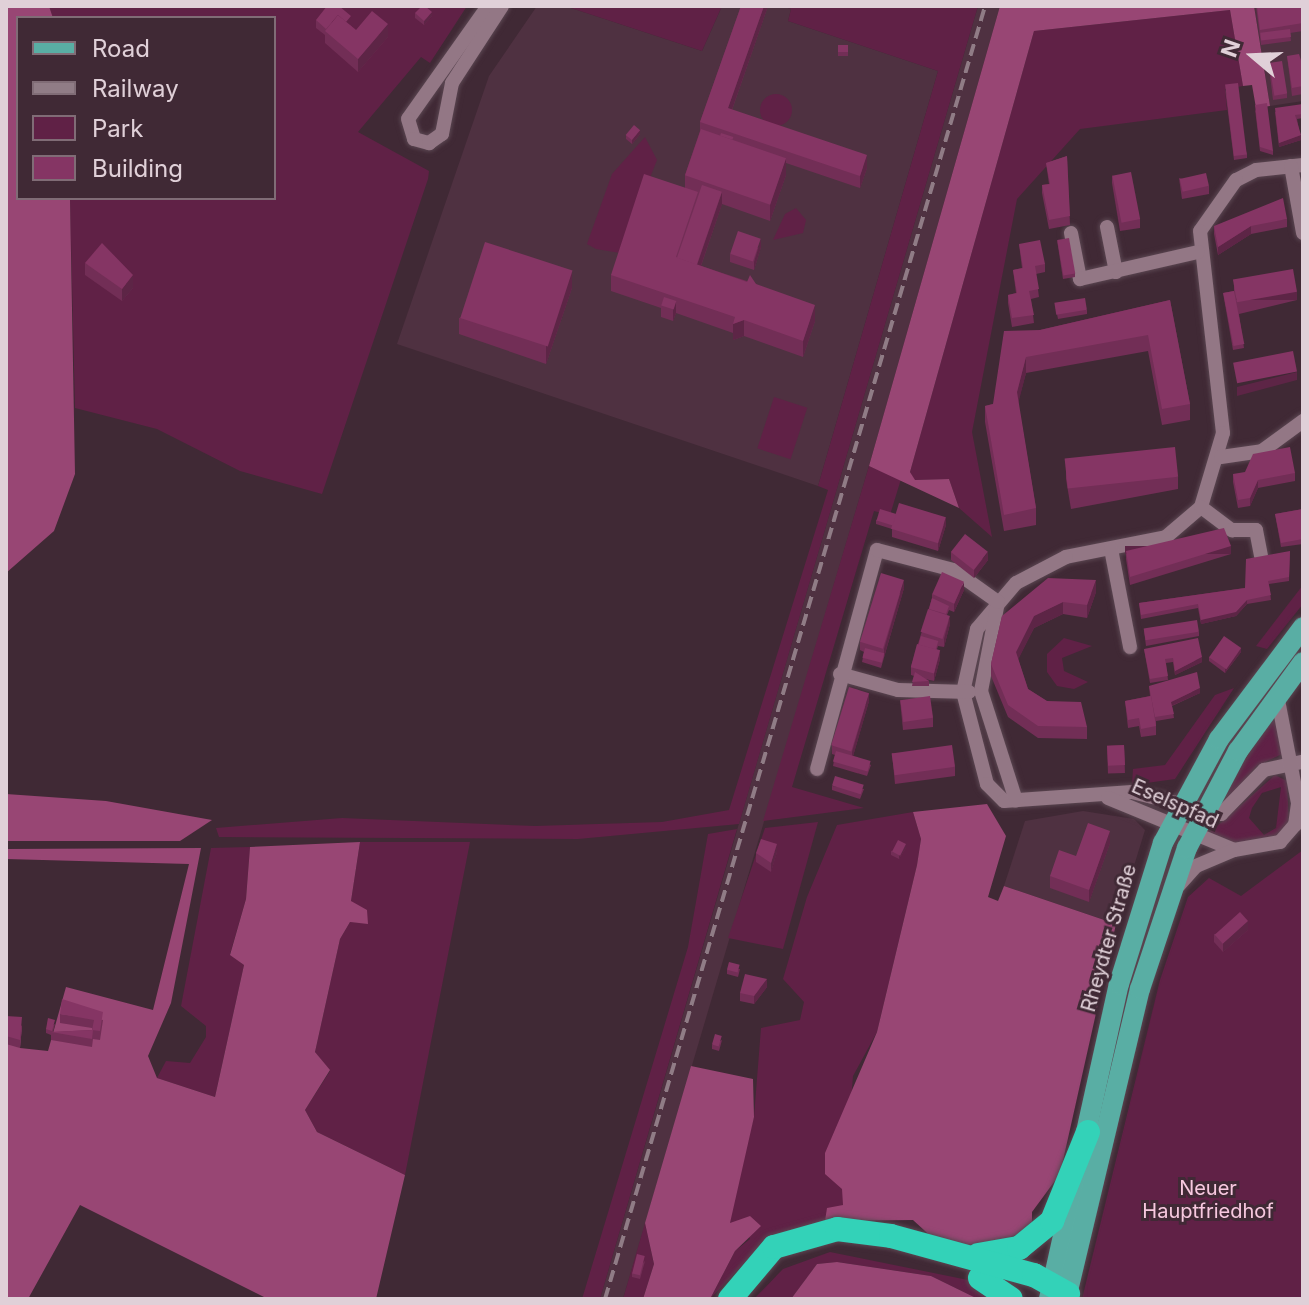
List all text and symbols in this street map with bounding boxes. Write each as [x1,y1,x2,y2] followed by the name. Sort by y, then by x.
[16,16,276,200] legend
[1213,16,1293,96] north arrow
[92,34,150,63] text: Road
[1215,36,1245,60] text: N
[92,74,179,103] text: Railway
[92,114,143,143] text: Park
[92,154,183,183] text: Building
[1128,774,1222,834] street label: Eselspfad
[1076,861,1142,1015] street label: Rheydter Straße
[1142,1176,1274,1223] park label: Neuer Hauptfriedhof

